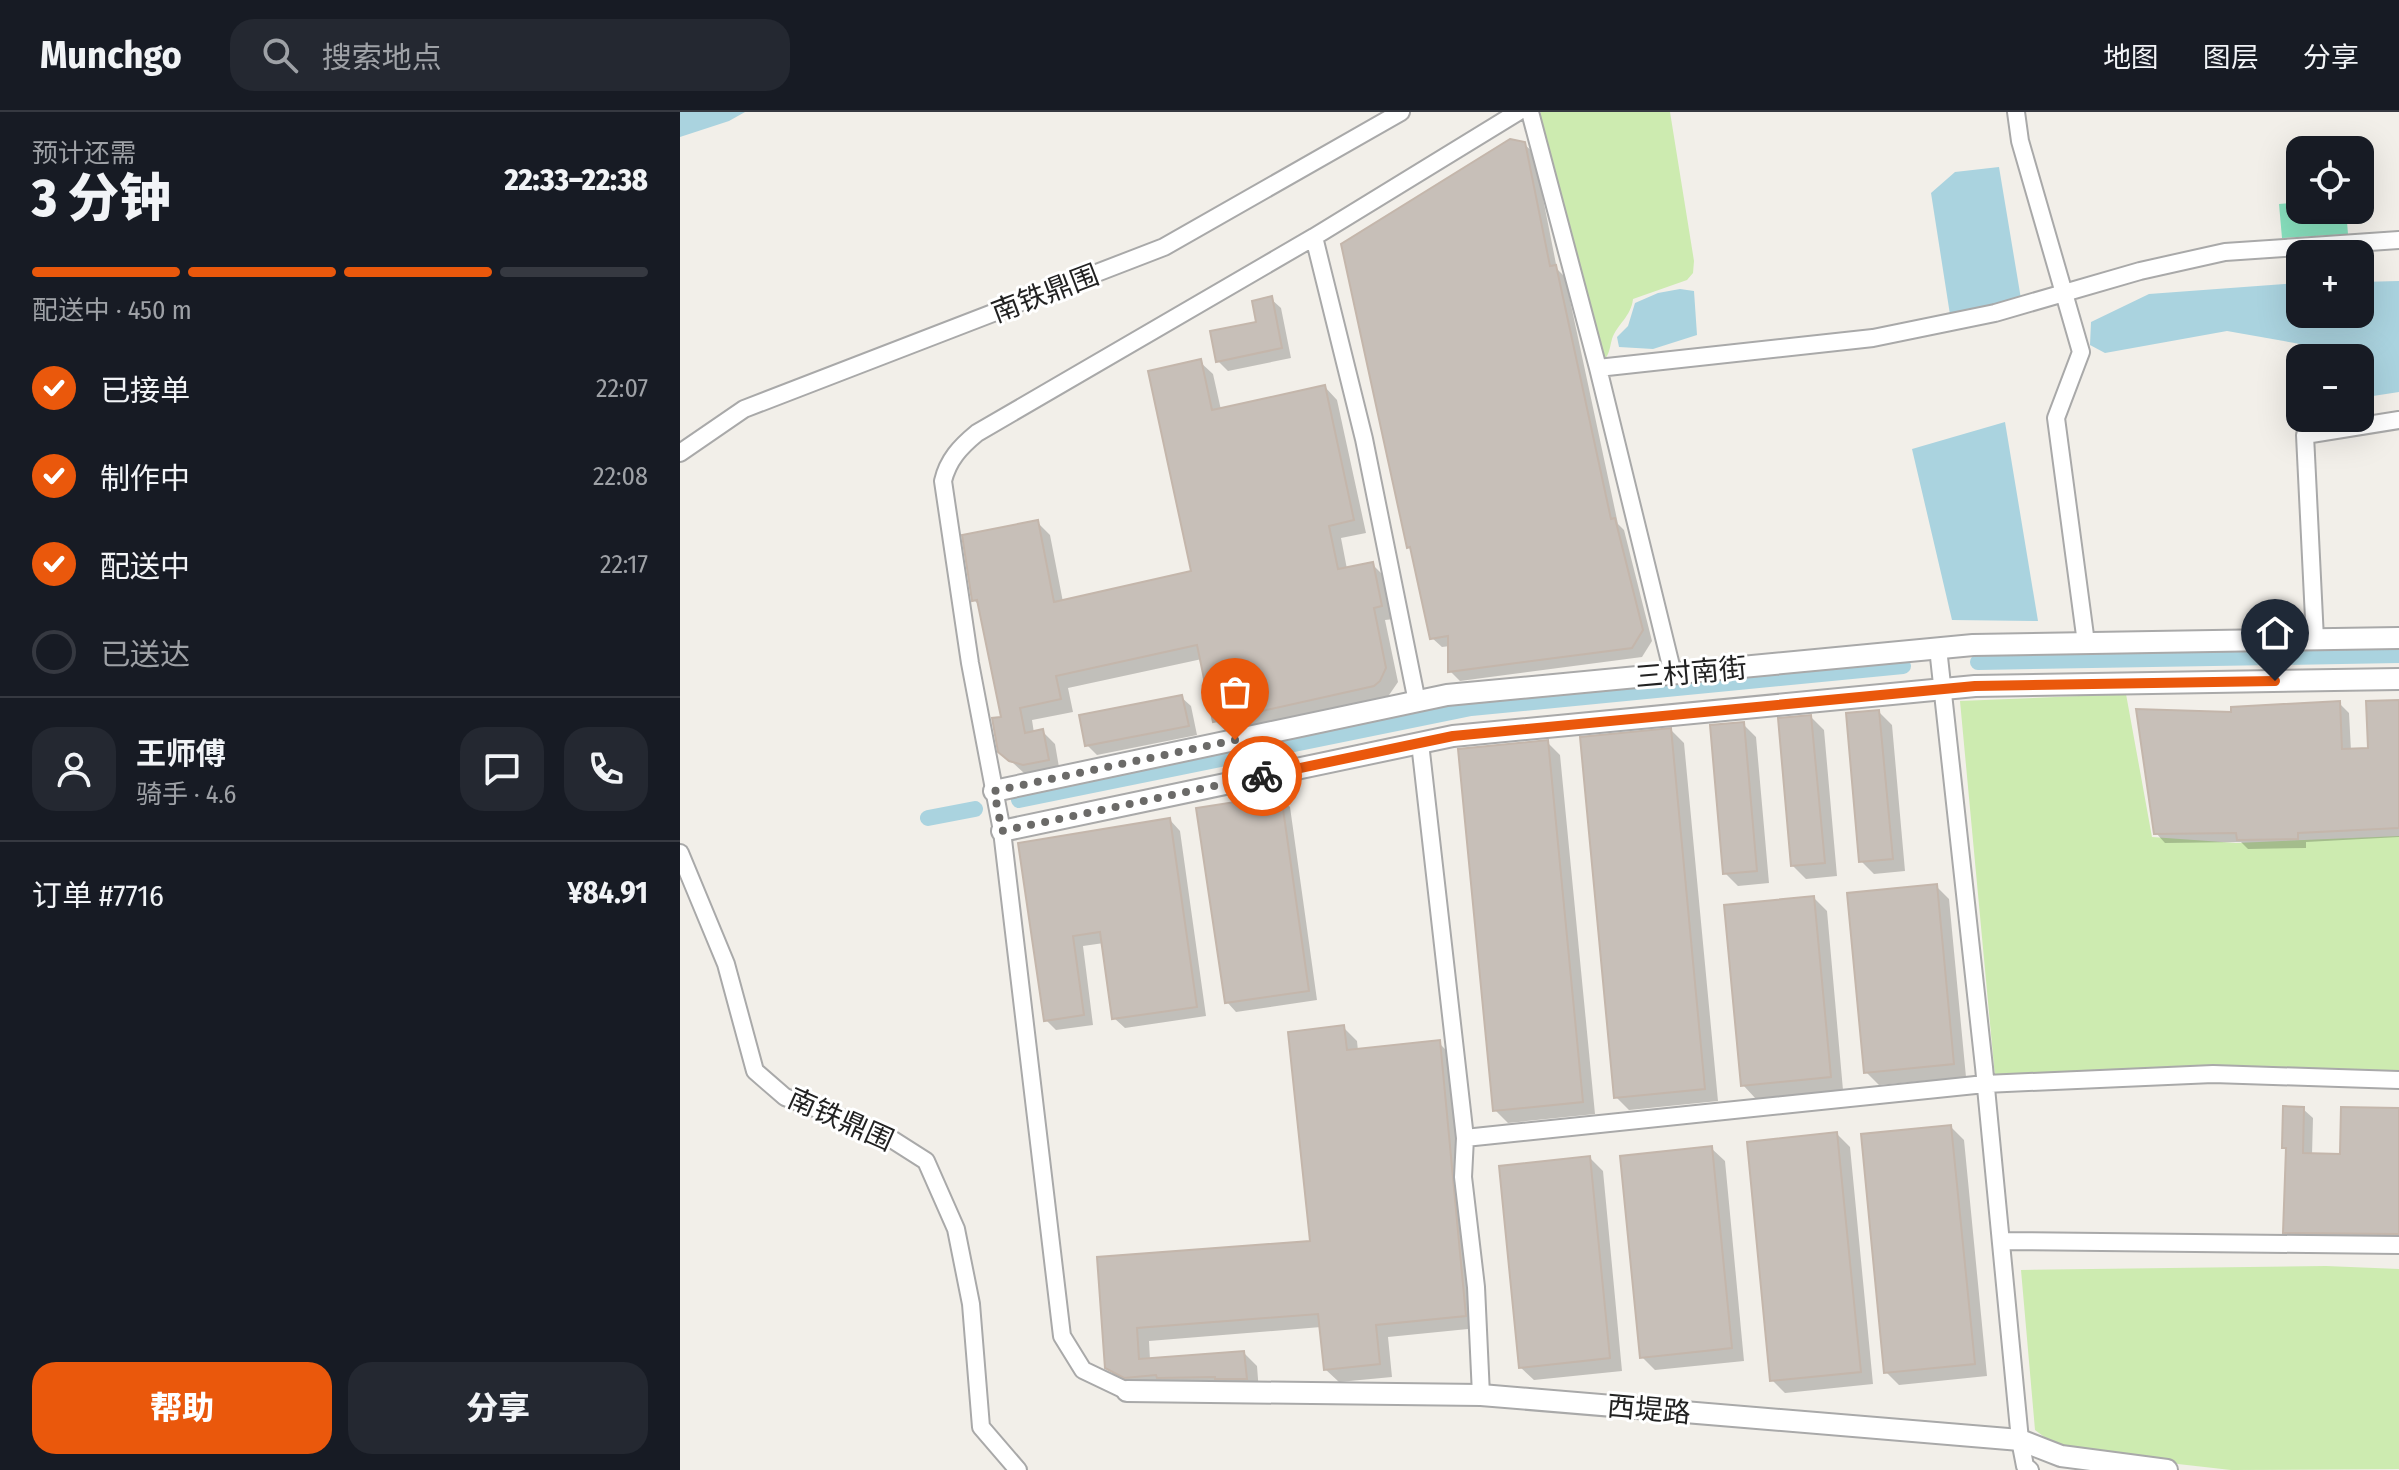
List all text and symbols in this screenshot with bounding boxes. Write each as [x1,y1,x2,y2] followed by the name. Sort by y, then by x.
[230,19,790,91] search box
[40,32,182,78] text: Munchgo
[258,33,302,77] icon: search
[322,40,442,76] text: 搜索地点
[2103,41,2159,74] text: 地图
[2203,41,2259,74] text: 图层
[2303,41,2359,74] text: 分享
[2286,136,2374,432] map controls
[2286,136,2374,224] button: locate
[32,138,136,169] text: 预计还需
[504,162,648,198] text: 22:33–22:38
[32,167,171,230] text: 3 分钟
[2286,240,2374,328] button: +
[987,258,1103,329] street label: 南铁鼎围
[32,295,192,326] text: 配送中 · 450 m
[2286,344,2374,432] button: −
[32,366,76,410] icon: check
[100,373,190,409] text: 已接单
[596,373,648,404] text: 22:07
[32,454,76,498] icon: check
[100,461,190,497] text: 制作中
[593,461,648,492] text: 22:08
[32,542,76,586] icon: check
[100,549,190,585] text: 配送中
[600,549,648,580] text: 22:17
[2241,599,2309,681] pin
[2253,611,2297,655] icon: home
[100,637,190,673] text: 已送达
[1634,651,1748,694] street label: 三村南街
[1201,658,1269,740] pin
[1213,670,1257,714] icon: bag
[32,727,116,811] button: person
[460,727,544,811] button: chat
[564,727,648,811] button: phone
[136,736,226,772] text: 王师傅
[1222,736,1302,816] courier
[1240,754,1284,798] icon: bike
[136,779,236,810] text: 骑手 · 4.6
[568,875,648,911] text: ¥84.91
[32,878,164,914] text: 订单 #7716
[783,1082,899,1157] street label: 南铁鼎围
[32,1362,332,1454] button: 帮助
[348,1362,648,1454] button: 分享
[1606,1389,1692,1430] street label: 西堤路

